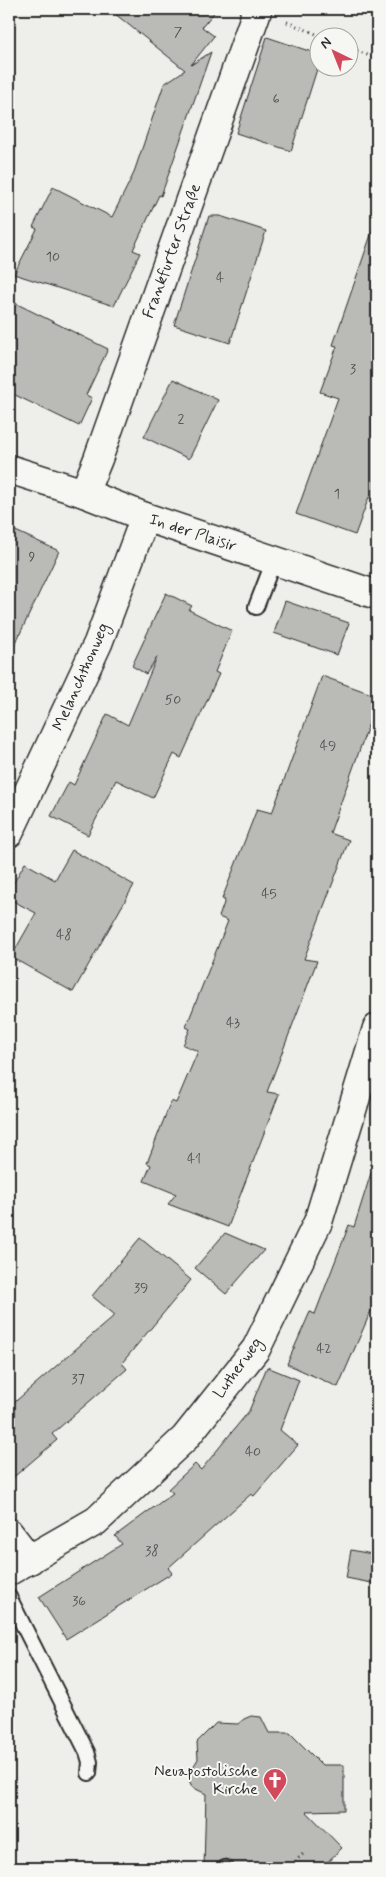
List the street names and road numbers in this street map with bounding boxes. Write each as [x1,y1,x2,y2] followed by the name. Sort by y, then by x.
[138,181,206,321] street label: Frankfurter Straße
[147,509,240,557] street label: In der Plaisir
[48,620,115,735] street label: Melanchthonweg
[209,1333,268,1403] street label: Lutherweg

